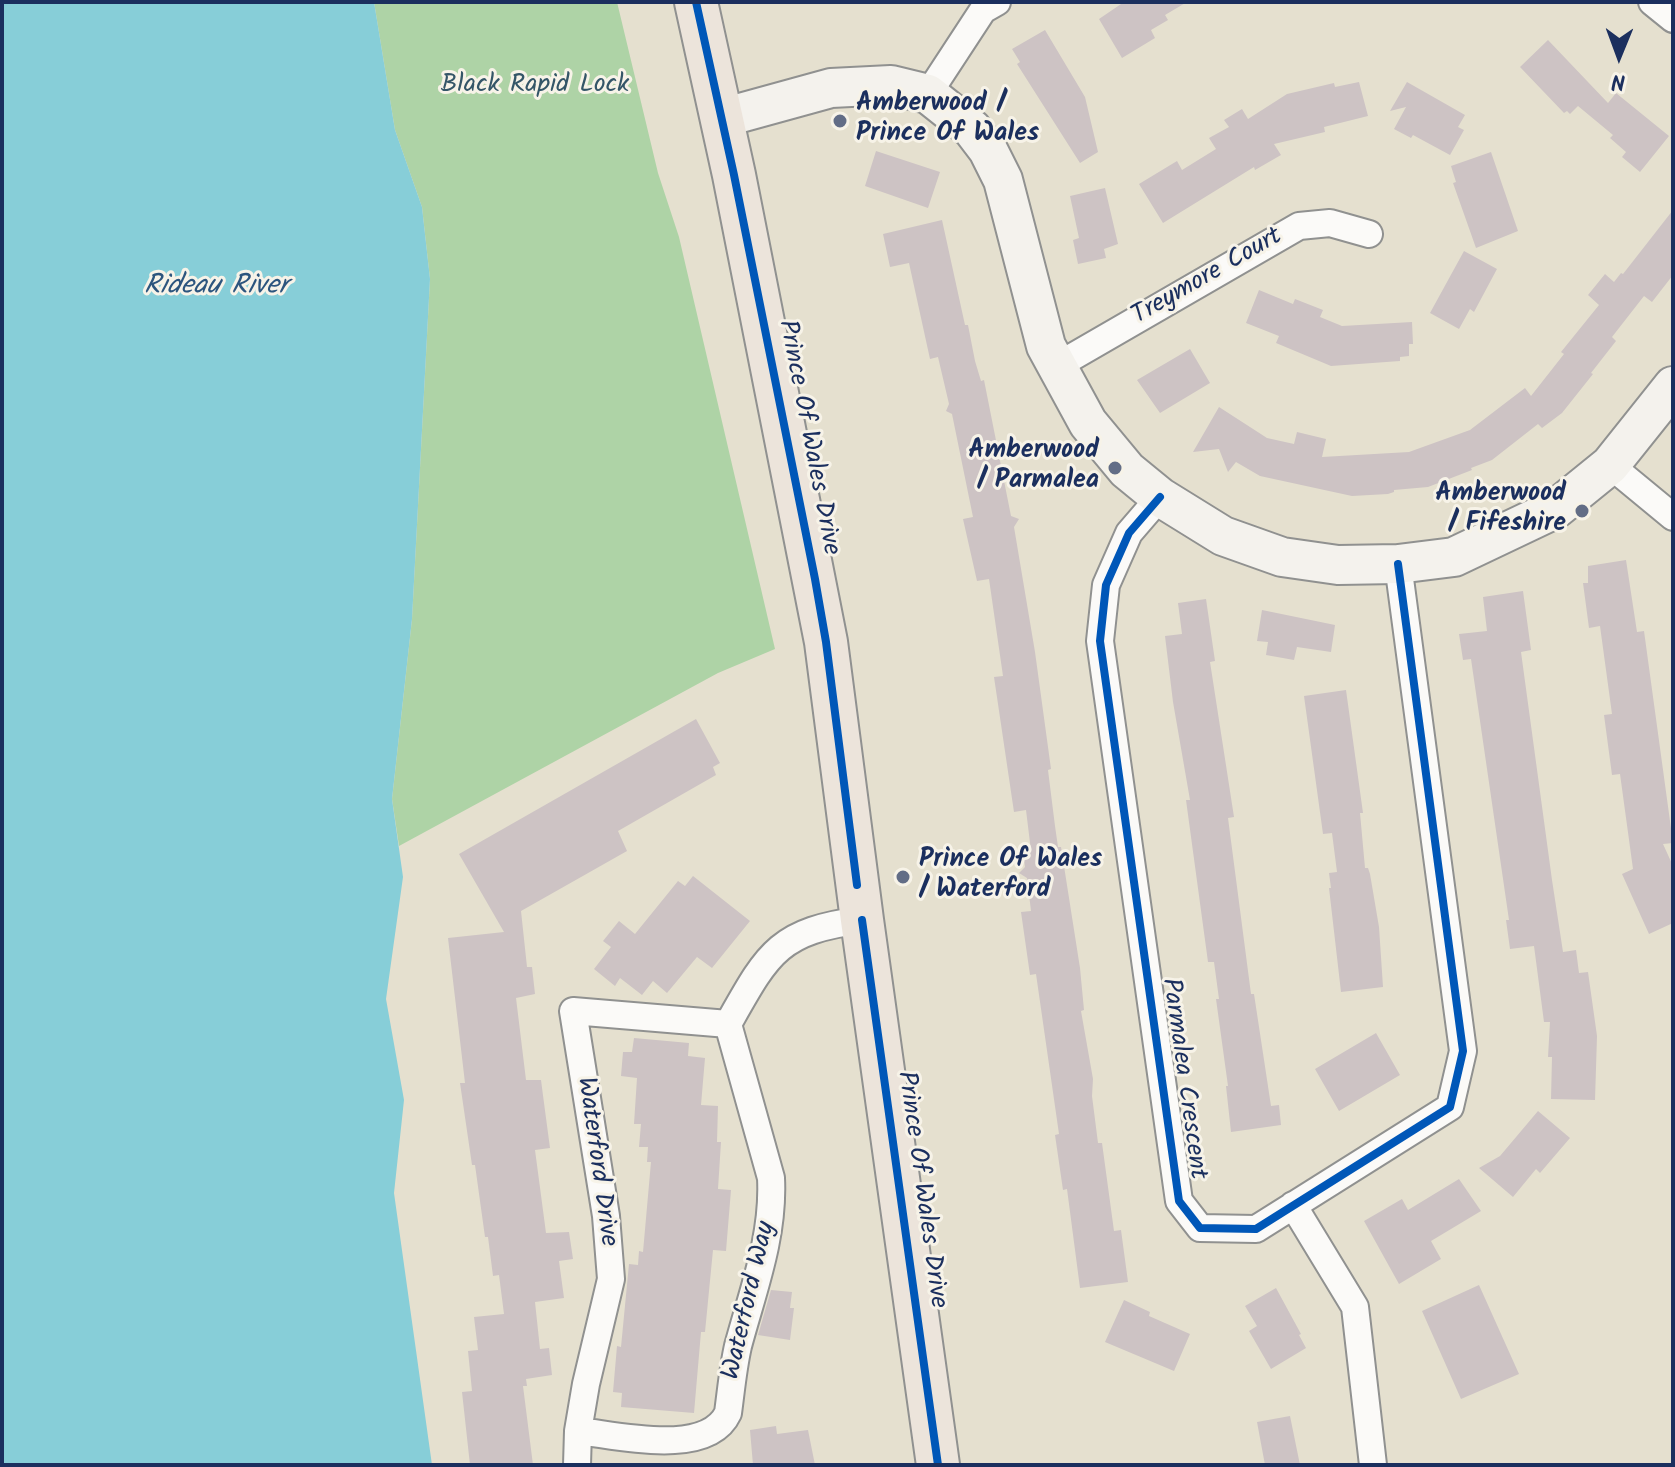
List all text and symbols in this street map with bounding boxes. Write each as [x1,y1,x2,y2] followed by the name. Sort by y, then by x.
[1579,16,1659,96] north arrow
[1611,63,1626,98] text: N
[441,71,629,103] park label: Black Rapid Lock
[856,90,1039,152] place label: Amberwood / Prince Of Wales
[831,112,849,130] marker: Amberwood / Prince Of Wales
[1127,222,1289,334] street label: Treymore Court
[144,271,288,305] water label: Rideau River
[769,318,845,558] street label: Prince Of Wales Drive
[968,437,1099,498] place label: Amberwood / Parmalea
[1106,459,1124,477] marker: Amberwood / Parmalea
[1435,480,1566,542] place label: Amberwood / Fifeshire
[1573,502,1591,520] marker: Amberwood / Fifeshire
[919,846,1102,908] place label: Prince Of Wales / Waterford
[894,868,912,886] marker: Prince Of Wales / Waterford
[1152,976,1212,1182] street label: Parmalea Crescent
[888,1070,952,1310] street label: Prince Of Wales Drive
[568,1075,622,1249] street label: Waterford Drive
[718,1219,784,1383] street label: Waterford Way

